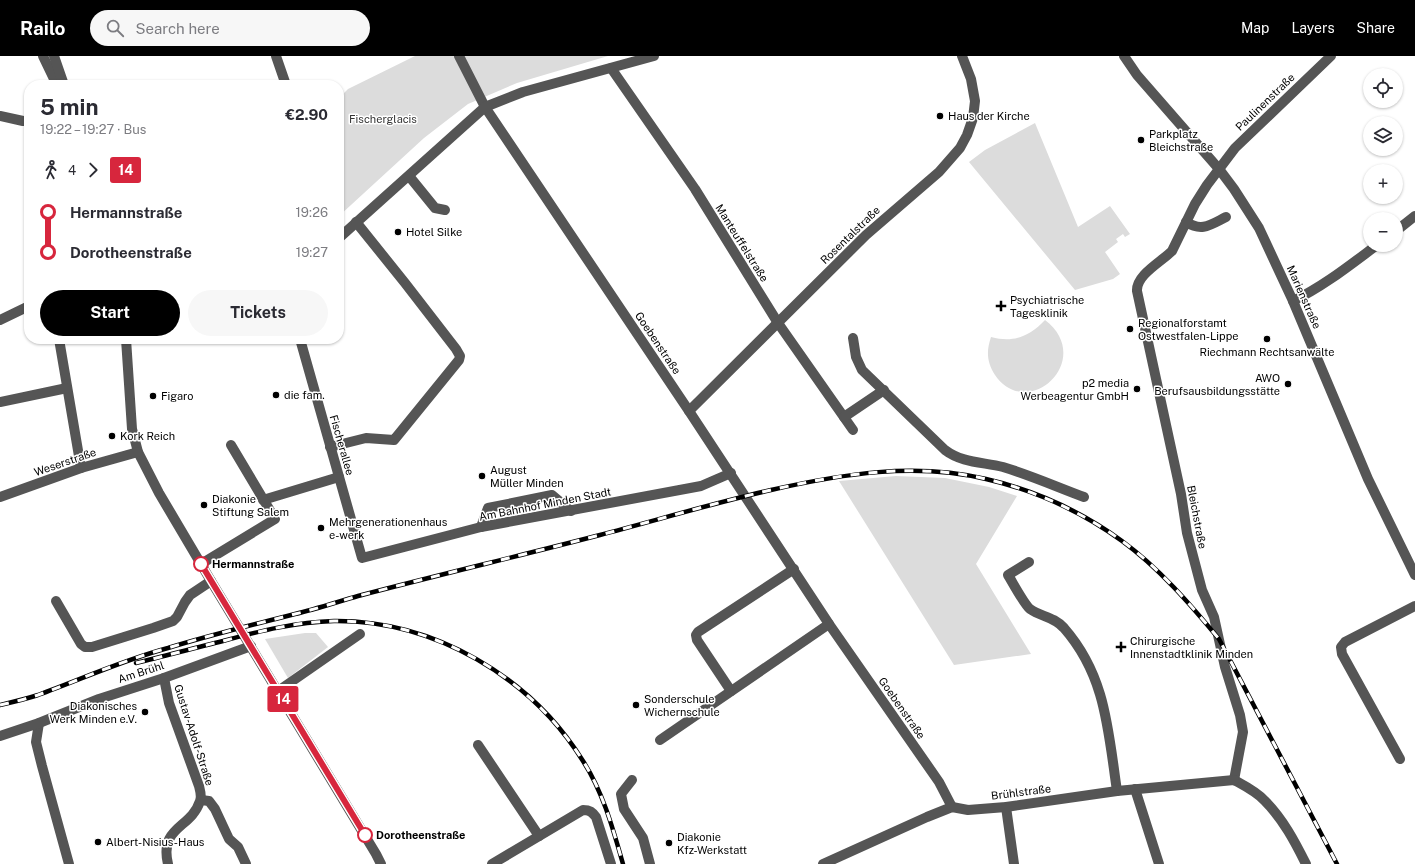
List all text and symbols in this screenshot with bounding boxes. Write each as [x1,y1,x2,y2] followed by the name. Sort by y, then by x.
[90,10,370,46] search box
[20,17,66,39] text: Railo
[104,17,126,39] icon: search
[136,20,220,37] text: Search here
[1241,20,1269,36] text: Map
[1291,20,1335,36] text: Layers
[1357,20,1395,36] text: Share
[1363,68,1403,252] map controls
[1363,68,1403,108] button: locate
[1233,71,1297,133] street label: Paulinenstraße
[40,94,99,120] text: 5 min
[285,106,328,123] text: €2.90
[948,110,1030,122] place label: Haus der Kirche
[935,111,945,121] marker: Haus der Kirche
[349,113,417,125] park label: Fischerglacis
[1363,116,1403,156] button: layers
[40,122,146,137] text: 19:22 – 19:27 · Bus
[1149,128,1213,153] place label: Parkplatz Bleichstraße
[1136,135,1146,145] marker: Parkplatz Bleichstraße
[40,159,62,181] icon: walk
[82,159,104,181] icon: forward
[118,162,133,178] text: 14
[68,163,76,178] text: 4
[1363,164,1403,204] button: +
[713,202,771,284] street label: Manteuffelstraße
[70,204,182,221] text: Hermannstraße
[818,204,882,266] street label: Rosentalstraße
[296,205,328,220] text: 19:26
[1363,212,1403,252] button: −
[406,226,462,238] place label: Hotel Silke
[393,227,403,237] marker: Hotel Silke
[70,244,192,261] text: Dorotheenstraße
[296,245,328,260] text: 19:27
[1285,264,1323,330] street label: Marienstraße
[40,290,180,336] button: Start
[188,290,328,336] button: Tickets
[1010,294,1084,319] place label: Psychiatrische Tagesklinik
[995,300,1007,312] marker: Psychiatrische Tagesklinik
[633,310,683,376] street label: Goebenstraße
[1138,317,1238,342] place label: Regionalforstamt Ostwestfalen-Lippe
[1125,324,1135,334] marker: Regionalforstamt Ostwestfalen-Lippe
[1262,334,1272,344] marker: Riechmann Rechtsanwälte
[1200,346,1334,358] place label: Riechmann Rechtsanwälte
[1154,372,1280,397] place label: AWO Berufsausbildungsstätte
[1021,377,1129,402] place label: p2 media Werbeagentur GmbH
[1283,379,1293,389] marker: AWO Berufsausbildungsstätte
[1132,384,1142,394] marker: p2 media Werbeagentur GmbH
[284,389,325,401] place label: die fam.
[161,390,193,402] place label: Figaro
[271,390,281,400] marker: die fam.
[148,391,158,401] marker: Figaro
[328,413,356,477] street label: Fischerallee
[120,430,175,442] place label: Kork Reich
[107,431,117,441] marker: Kork Reich
[32,446,98,478] street label: Weserstraße
[490,464,564,489] place label: August Müller Minden
[477,471,487,481] marker: August Müller Minden
[1185,484,1209,550] street label: Bleichstraße
[478,485,612,523] street label: Am Bahnhof Minden Stadt
[212,493,289,518] place label: Diakonie Stiftung Salem
[199,500,209,510] marker: Diakonie Stiftung Salem
[329,516,448,541] place label: Mehrgenerationenhaus e-werk
[316,523,326,533] marker: Mehrgenerationenhaus e-werk
[193,556,209,572] marker: Hermannstraße
[212,558,294,570] place label: Hermannstraße
[1130,635,1253,660] place label: Chirurgische Innenstadtklinik Minden
[1115,641,1127,653] marker: Chirurgische Innenstadtklinik Minden
[116,659,166,685] street label: Am Brühl
[876,675,928,741] street label: Goebenstraße
[172,683,216,787] street label: Gustav-Adolf-Straße
[265,686,301,712] line badge: 14
[275,691,291,707] text: 14
[644,693,720,718] place label: Sonderschule Wichernschule
[50,700,137,725] place label: Diakonisches Werk Minden e.V.
[631,700,641,710] marker: Sonderschule Wichernschule
[140,707,150,717] marker: Diakonisches Werk Minden e.V.
[990,782,1052,802] street label: Brühlstraße
[357,827,373,843] marker: Dorotheenstraße
[376,829,465,841] place label: Dorotheenstraße
[677,831,747,856] place label: Diakonie Kfz-Werkstatt
[106,836,205,848] place label: Albert-Nisius-Haus
[93,837,103,847] marker: Albert-Nisius-Haus
[664,838,674,848] marker: Diakonie Kfz-Werkstatt

